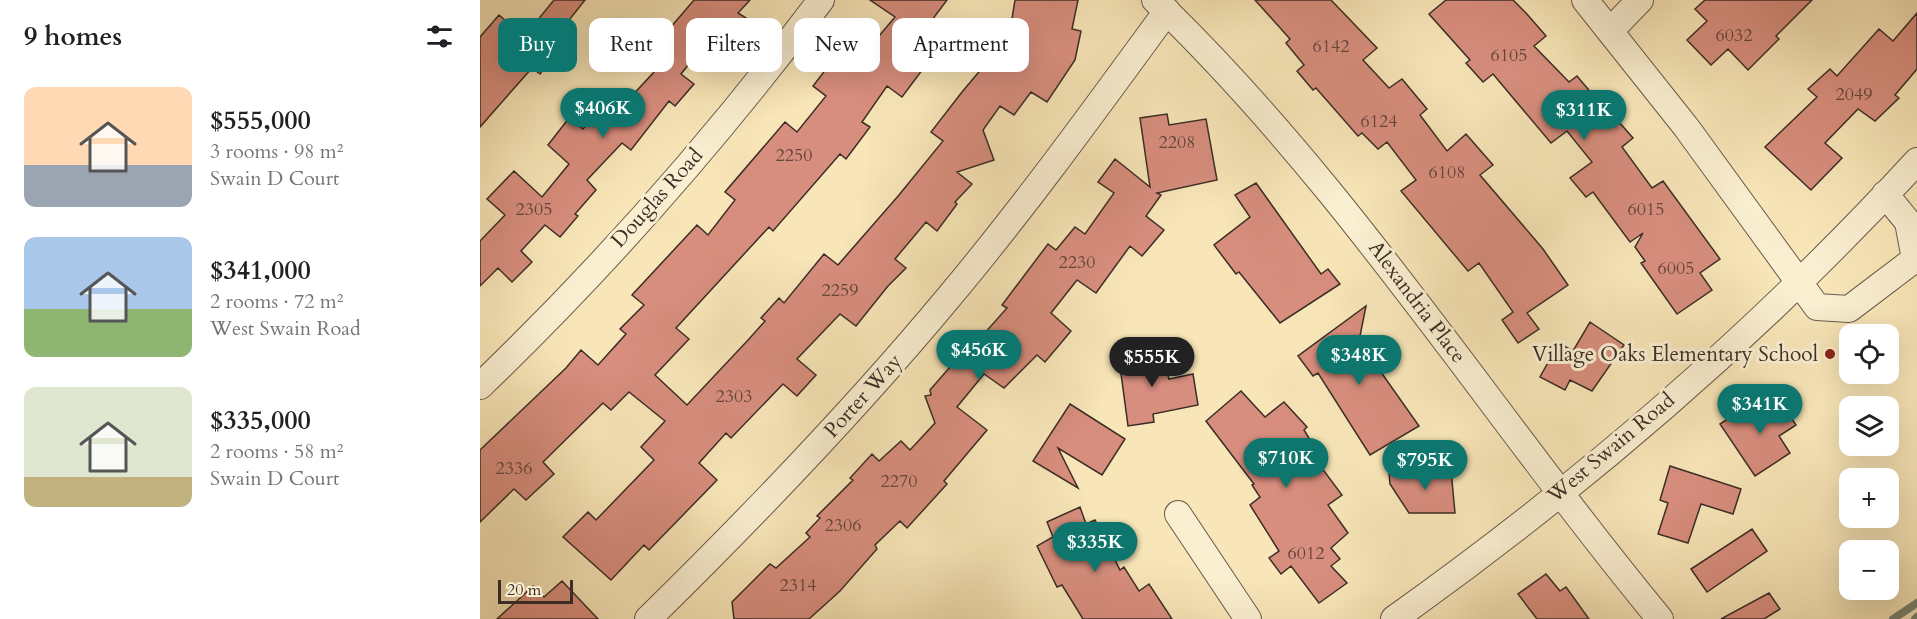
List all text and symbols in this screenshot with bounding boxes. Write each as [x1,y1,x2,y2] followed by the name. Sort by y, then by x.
[498,18,577,72] chip: Buy
[589,18,674,72] chip: Rent
[686,18,782,72] chip: Filters
[794,18,880,72] chip: New
[892,18,1029,72] chip: Apartment
[24,19,122,54] text: 9 homes
[423,20,456,53] icon: filters
[1716,23,1752,48] house number: 6032
[1313,34,1349,59] house number: 6142
[1491,43,1527,68] house number: 6105
[1836,82,1872,107] house number: 2049
[561,88,645,139] pin: $406K
[1542,90,1626,141] pin: $311K
[574,94,632,121] text: $406K
[1555,96,1613,123] text: $311K
[210,103,311,138] text: $555,000
[1361,109,1397,134] house number: 6124
[72,111,144,183] icon: home
[1159,130,1195,155] house number: 2208
[210,138,343,165] text: 3 rooms · 98 m²
[604,142,710,254] street label: Douglas Road
[776,143,812,168] house number: 2250
[1429,160,1465,185] house number: 6108
[210,165,339,192] text: Swain D Court
[516,197,552,222] house number: 2305
[1628,197,1664,222] house number: 6015
[1361,235,1473,369] street label: Alexandria Place
[1059,250,1095,275] house number: 2230
[210,253,311,288] text: $341,000
[1658,256,1694,281] house number: 6005
[72,261,144,333] icon: home
[822,278,858,303] house number: 2259
[210,288,343,315] text: 2 rooms · 72 m²
[210,315,361,342] text: West Swain Road
[1839,324,1899,600] map controls
[1839,324,1899,384] button: locate
[937,330,1021,381] pin: $456K
[1317,335,1401,386] pin: $348K
[950,336,1008,363] text: $456K
[1110,337,1194,388] pin: $555K
[1532,340,1818,369] place label: Village Oaks Elementary School
[1330,341,1388,368] text: $348K
[1123,343,1181,370] text: $555K
[1823,347,1837,361] marker: Village Oaks Elementary School
[817,348,909,444] street label: Porter Way
[716,384,752,409] house number: 2303
[1718,384,1802,435] pin: $341K
[1540,386,1681,511] street label: West Swain Road
[1731,390,1789,417] text: $341K
[1839,396,1899,456] button: layers
[210,403,311,438] text: $335,000
[72,411,144,483] icon: home
[210,438,343,465] text: 2 rooms · 58 m²
[1244,438,1328,489] pin: $710K
[1383,440,1467,491] pin: $795K
[1257,444,1315,471] text: $710K
[1396,446,1454,473] text: $795K
[496,456,532,481] house number: 2336
[210,465,339,492] text: Swain D Court
[1839,468,1899,528] button: +
[881,469,917,494] house number: 2270
[825,513,861,538] house number: 2306
[1053,522,1137,573] pin: $335K
[1066,528,1124,555] text: $335K
[1839,540,1899,600] button: −
[1288,541,1324,566] house number: 6012
[780,573,816,598] house number: 2314
[498,577,573,604] scale bar
[507,579,541,601] text: 20 m

